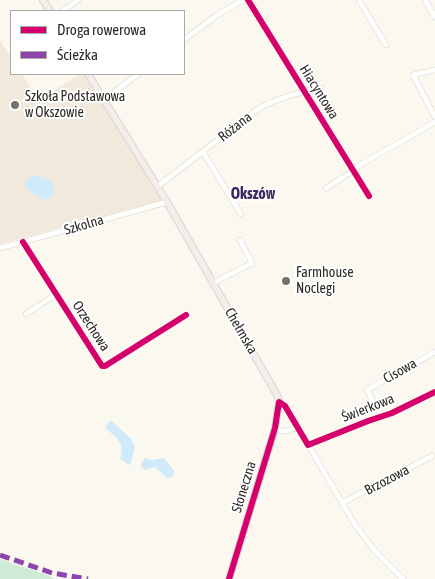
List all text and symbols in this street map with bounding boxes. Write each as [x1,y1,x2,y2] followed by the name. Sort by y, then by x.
[10,10,185,75] legend
[57,21,146,38] text: Droga rowerowa
[57,46,98,63] text: Ścieżka
[296,62,342,122] street label: Hiacyntowa
[25,89,125,121] place label: Szkoła Podstawowa w Okszowie
[9,99,21,111] marker: Szkoła Podstawowa w Okszowie
[215,109,255,145] street label: Różana
[231,184,275,204] district label: Okszów
[62,211,106,239] street label: Szkolna
[296,265,354,298] place label: Farmhouse Noclegi
[280,275,292,287] marker: Farmhouse Noclegi
[69,298,113,354] street label: Orzechowa
[221,305,261,357] street label: Chełmska
[380,355,420,387] street label: Cisowa
[339,390,397,426] street label: Świerkowa
[228,459,260,515] street label: Słoneczna
[362,461,412,499] street label: Brzozowa

